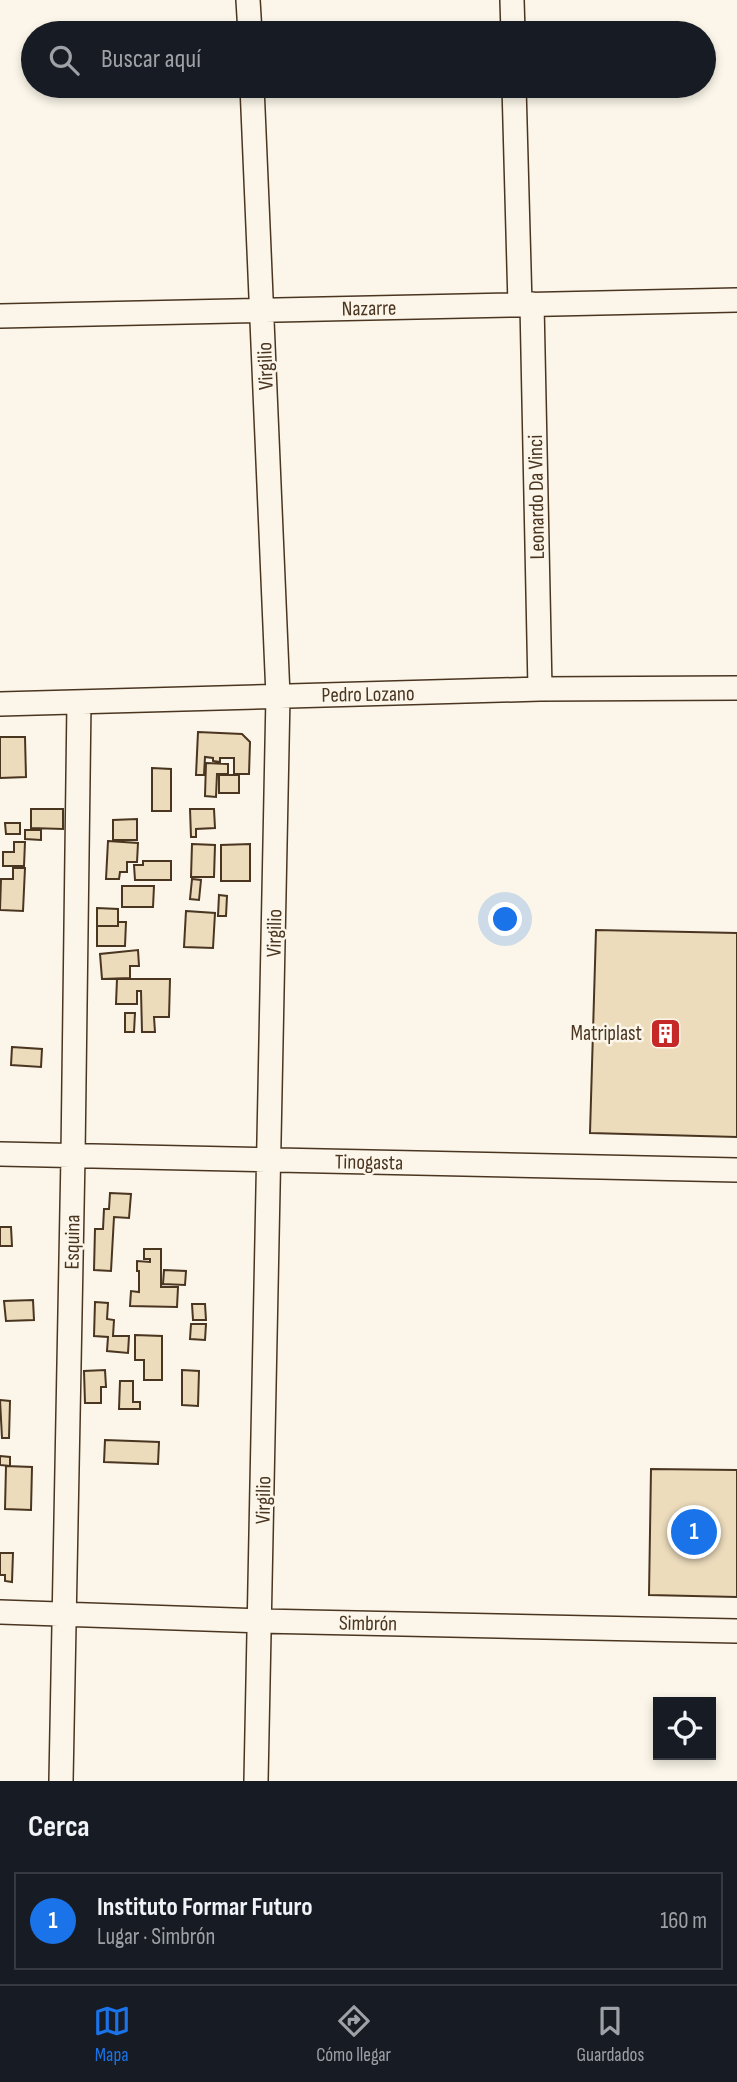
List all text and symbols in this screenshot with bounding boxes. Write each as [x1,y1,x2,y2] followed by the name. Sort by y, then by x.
[21,21,716,98] search box
[45,41,83,79] icon: search
[101,44,201,75] text: Buscar aquí
[341,296,397,321] street label: Nazarre
[252,342,279,390] street label: Virgilio
[523,435,550,559] street label: Leonardo Da Vinci
[321,681,415,708] street label: Pedro Lozano
[488,902,522,936] your location
[262,909,287,957] street label: Virgilio
[648,1016,682,1050] building icon: Matriplast
[570,1021,642,1046] place label: Matriplast
[335,1149,403,1176] street label: Tinogasta
[60,1214,85,1270] street label: Esquina
[251,1476,276,1524] street label: Virgilio
[671,1506,717,1558] pin: 1
[339,1610,397,1637] street label: Simbrón
[653,1697,716,1760] map controls
[653,1697,716,1760] button: locate
[28,1809,90,1845] text: Cerca
[97,1892,313,1923] text: Instituto Formar Futuro
[48,1907,58,1935] text: 1
[660,1907,707,1935] text: 160 m
[97,1923,215,1951] text: Lugar · Simbrón
[93,2002,131,2067] tab: Mapa
[316,2002,391,2067] tab: Cómo llegar
[576,2002,644,2067] tab: Guardados

